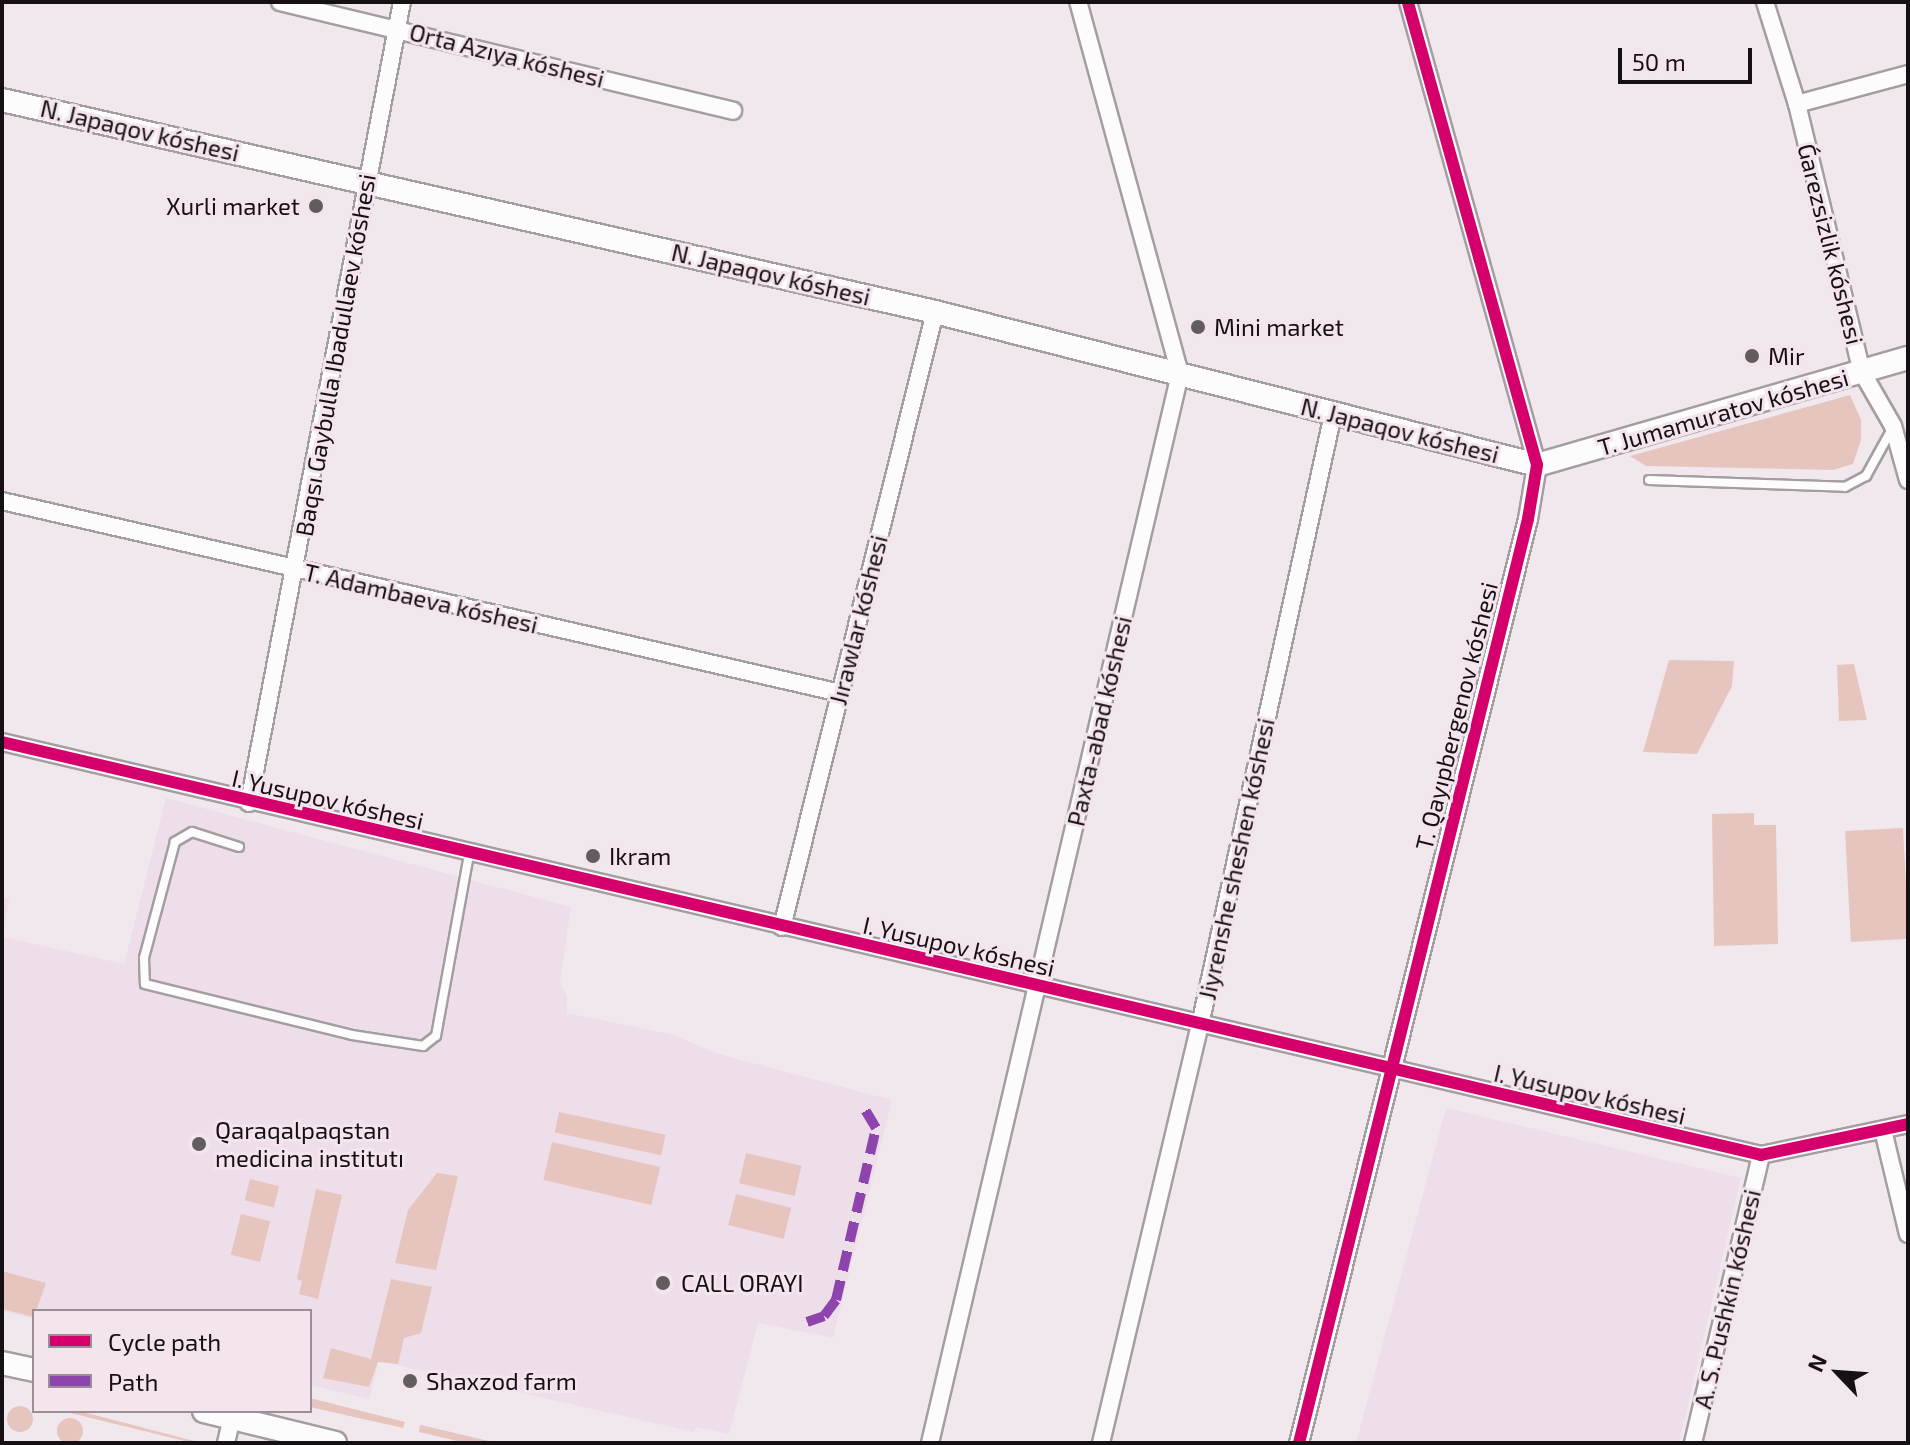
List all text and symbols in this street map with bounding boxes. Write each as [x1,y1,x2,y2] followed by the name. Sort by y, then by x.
[406,17,608,93] street label: Orta Azıya kóshesi
[1622,32,1756,82] scale bar
[1632,47,1686,76] text: 50 m
[37,93,243,167] street label: N. Japaqov kóshesi
[1792,140,1870,348] street label: Ǵarezsizlik kóshesi
[289,171,381,539] street label: Baqsı Gaybulla Ibadullaev kóshesi
[166,192,300,220] place label: Xurli market
[307,197,325,215] marker: Xurli market
[668,237,874,311] street label: N. Japaqov kóshesi
[1214,313,1344,341] place label: Mini market
[1189,318,1207,336] marker: Mini market
[1768,342,1805,370] place label: Mir
[1743,347,1761,365] marker: Mir
[1594,362,1852,462] street label: T. Jumamuratov kóshesi
[1297,391,1503,469] street label: N. Japaqov kóshesi
[823,532,893,708] street label: Jırawlar kóshesi
[301,557,541,639] street label: T. Adambaeva kóshesi
[1409,579,1503,853] street label: T. Qayıpbergenov kóshesi
[1061,613,1137,829] street label: Paxta-abad kóshesi
[1192,715,1280,1003] street label: Jiyrenshe sheshen kóshesi
[229,763,427,835] street label: I. Yusupov kóshesi
[609,842,671,870] place label: Ikram
[584,847,602,865] marker: Ikram
[860,910,1058,982] street label: I. Yusupov kóshesi
[1491,1058,1689,1130] street label: I. Yusupov kóshesi
[215,1116,404,1172] place label: Qaraqalpaqstan medicina institutı
[190,1135,208,1153] marker: Qaraqalpaqstan medicina institutı
[1688,1187,1766,1411] street label: A. S. Pushkin kóshesi
[681,1269,804,1297] place label: CALL ORAYI
[652,1272,674,1294] marker: CALL ORAYI
[32,1309,312,1413] legend
[108,1327,221,1356] text: Cycle path
[1798,1333,1878,1413] north arrow
[1801,1350,1831,1376] text: N
[108,1367,158,1396] text: Path
[426,1367,577,1395] place label: Shaxzod farm
[401,1372,419,1390] marker: Shaxzod farm

